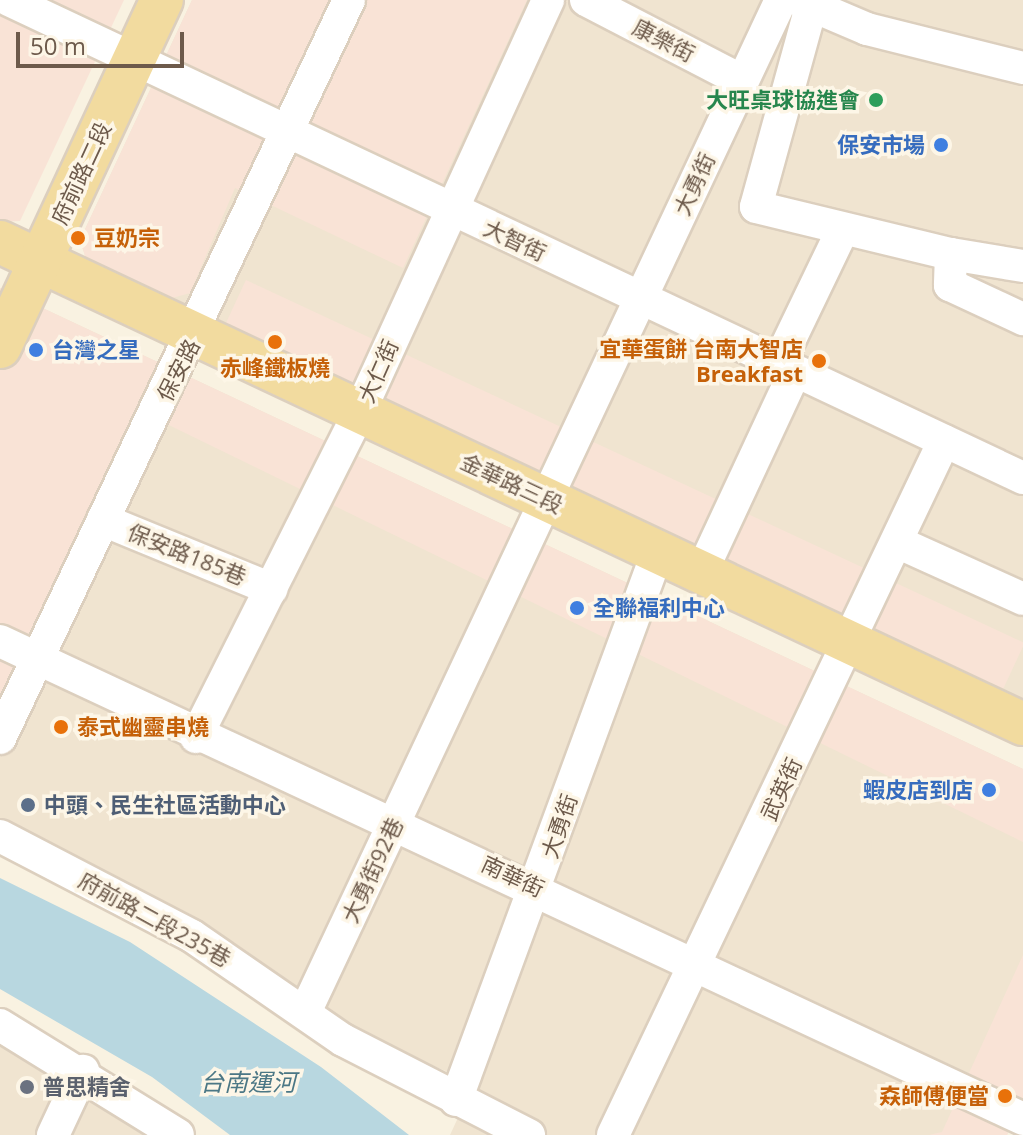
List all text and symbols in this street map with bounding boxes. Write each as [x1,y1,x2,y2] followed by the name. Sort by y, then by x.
[629,13,699,67] street label: 康樂街
[20,16,188,66] scale bar
[30,29,86,62] text: 50 m
[706,87,860,113] place label: 大旺桌球協進會
[867,91,885,109] marker: 大旺桌球協進會
[46,118,116,228] street label: 府前路二段
[837,132,925,158] place label: 保安市場
[932,136,950,154] marker: 保安市場
[668,149,720,219] street label: 大勇街
[480,214,550,266] street label: 大智街
[94,225,160,251] place label: 豆奶宗
[69,229,87,247] marker: 豆奶宗
[266,333,284,351] marker: 赤峰鐵板燒
[151,335,205,405] street label: 保安路
[353,335,403,407] street label: 大仁街
[599,335,803,386] place label: 宜華蛋餅 台南大智店 Breakfast
[52,337,140,363] place label: 台灣之星
[27,341,45,359] marker: 台灣之星
[810,352,828,370] marker: 宜華蛋餅 台南大智店 Breakfast
[220,355,330,381] place label: 赤峰鐵板燒
[457,448,567,518] street label: 金華路三段
[124,518,250,590] street label: 保安路185巷
[593,595,725,621] place label: 全聯福利中心
[568,599,586,617] marker: 全聯福利中心
[77,714,209,740] place label: 泰式幽靈串燒
[52,718,70,736] marker: 泰式幽靈串燒
[755,754,807,824] street label: 武英街
[863,777,973,803] place label: 蝦皮店到店
[980,781,998,799] marker: 蝦皮店到店
[536,791,582,861] street label: 大勇街
[44,792,286,818] place label: 中頭、民生社區活動中心
[19,796,37,814] marker: 中頭、民生社區活動中心
[336,813,408,927] street label: 大勇街92巷
[478,850,548,902] street label: 南華街
[74,866,236,972] street label: 府前路二段235巷
[200,1068,296,1096] water label: 台南運河
[43,1074,131,1100] place label: 普思精舍
[18,1078,36,1096] marker: 普思精舍
[879,1083,989,1109] place label: 𡘙師傅便當
[996,1087,1014,1105] marker: 𡘙師傅便當

